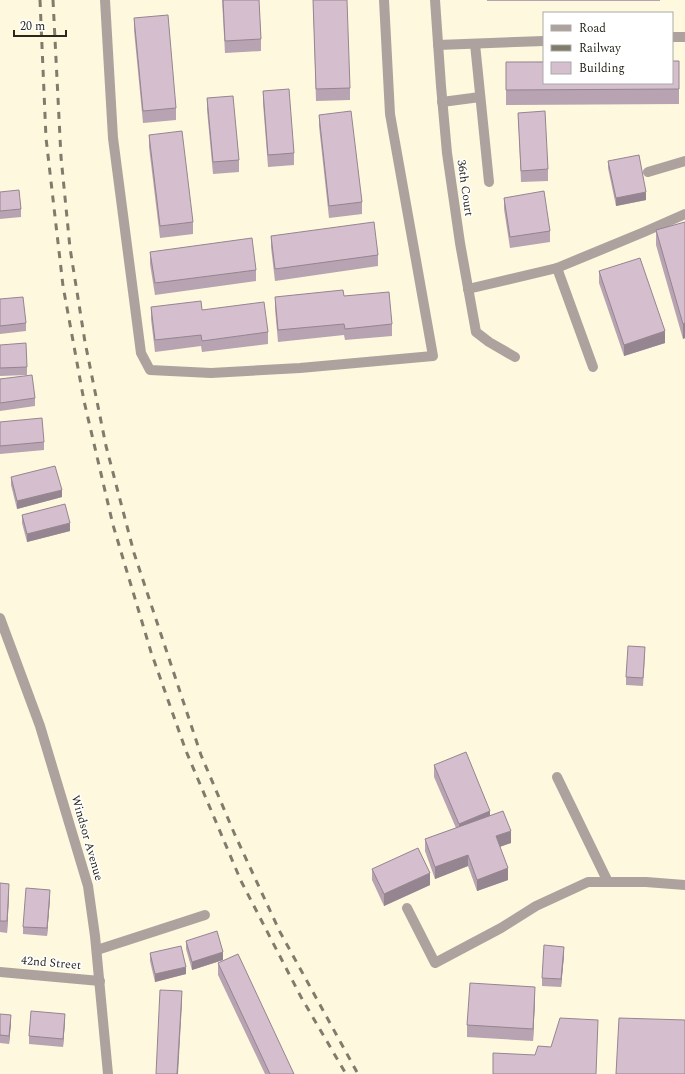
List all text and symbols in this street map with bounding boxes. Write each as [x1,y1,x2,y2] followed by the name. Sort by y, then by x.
[14,12,66,38] scale bar
[543,12,673,84] legend
[20,17,45,36] text: 20 m
[579,19,606,38] text: Road
[579,39,622,58] text: Railway
[579,59,625,78] text: Building
[452,158,478,218] street label: 36th Court
[66,793,108,883] street label: Windsor Avenue
[20,951,82,975] street label: 42nd Street

